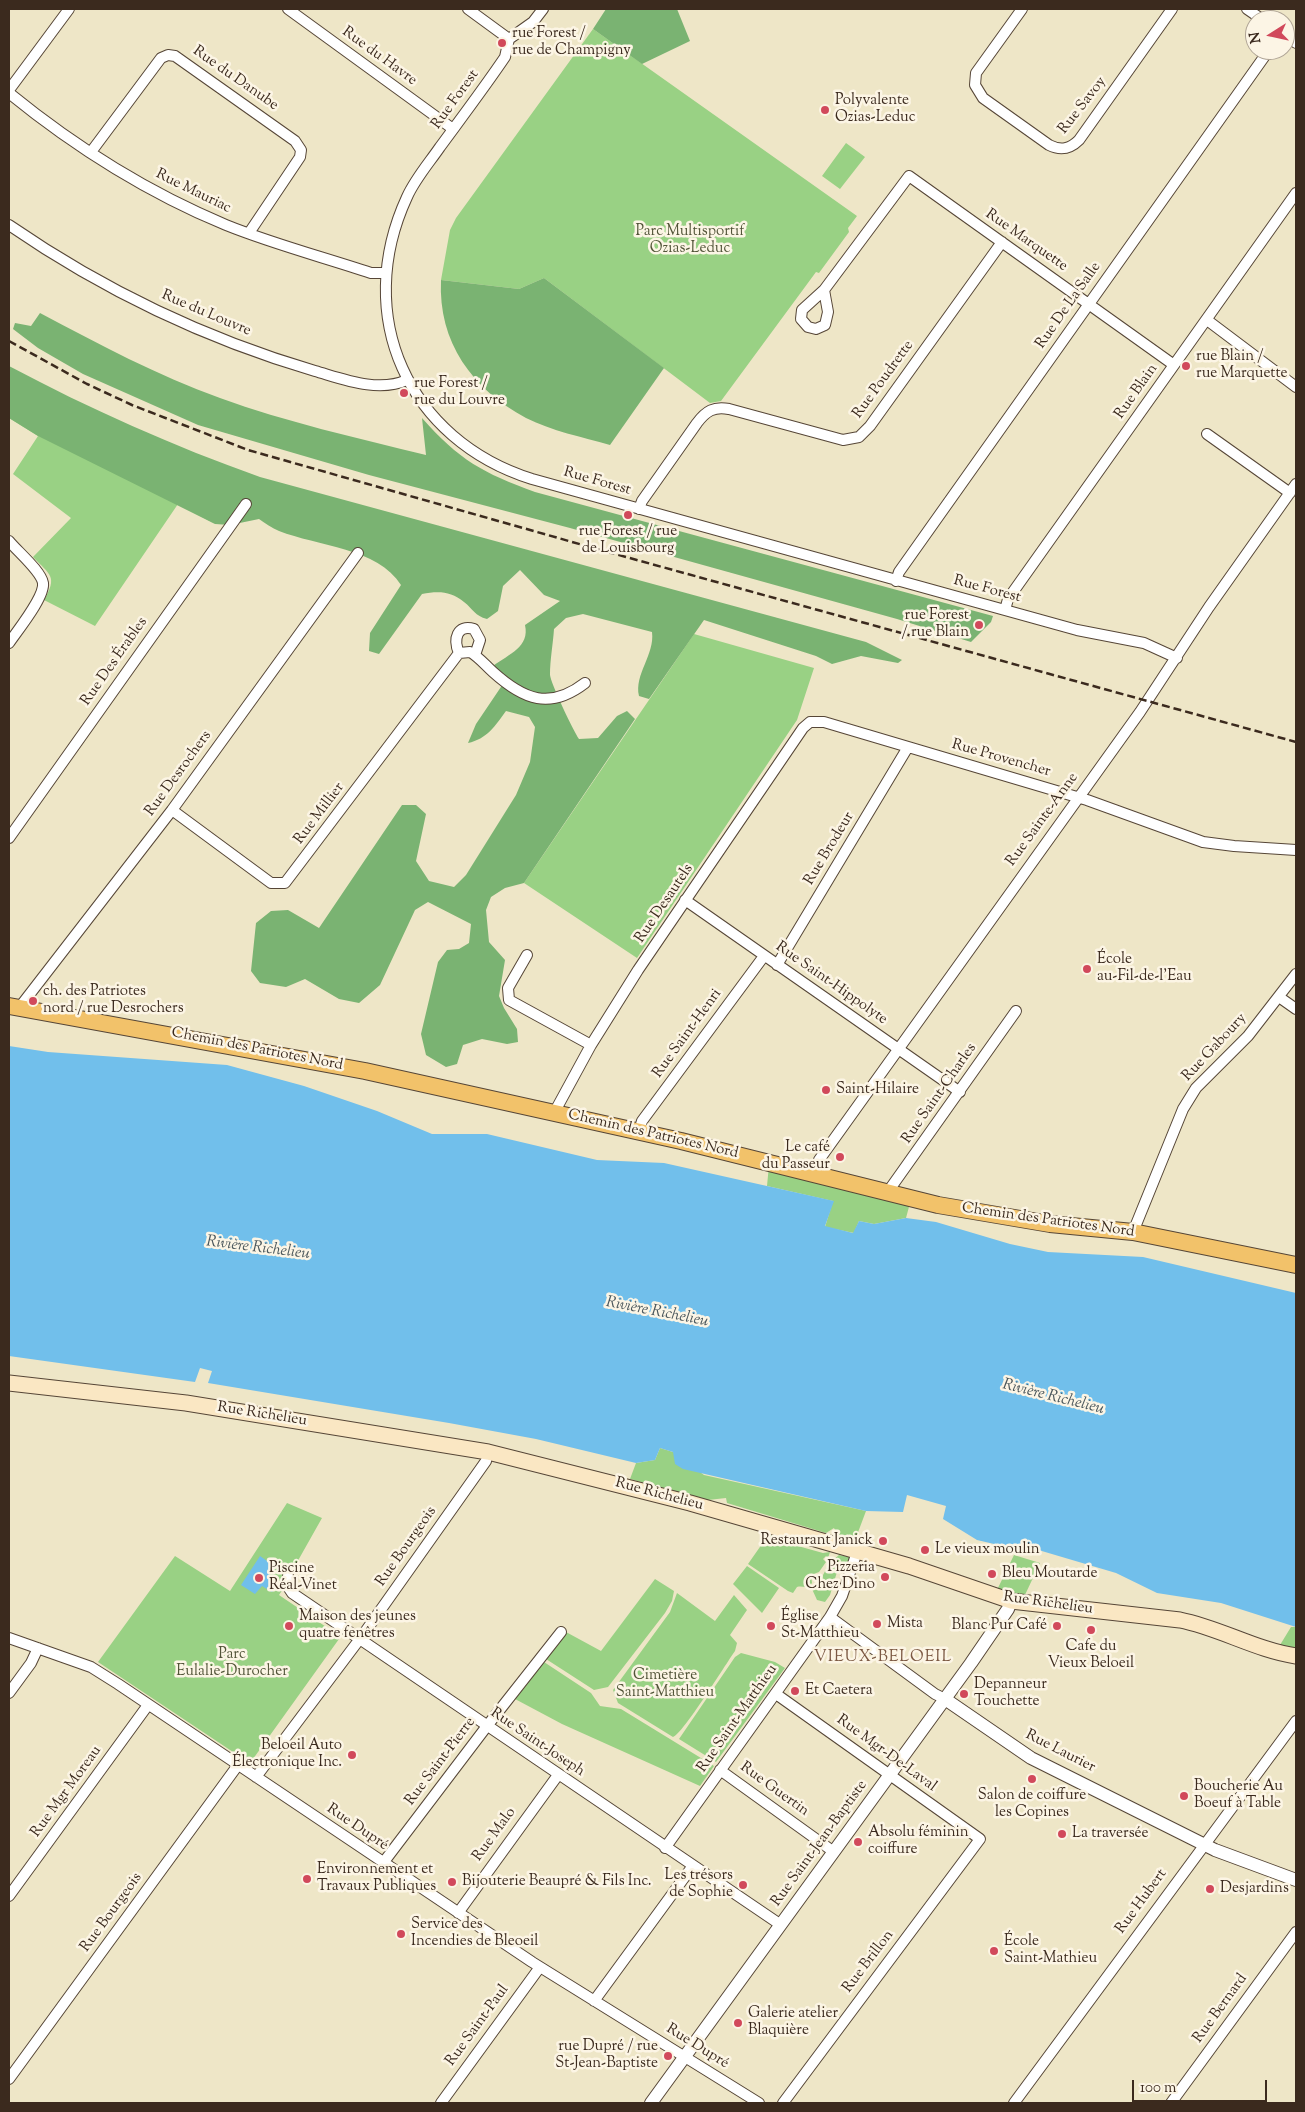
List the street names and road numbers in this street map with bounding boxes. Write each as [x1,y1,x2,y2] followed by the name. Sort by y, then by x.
[338,24,420,90] street label: Rue du Havre
[189,43,281,115] street label: Rue du Danube
[428,67,484,133] street label: Rue Forest
[1055,74,1111,138] street label: Rue Savoy
[152,166,234,218] street label: Rue Mauriac
[981,206,1071,276] street label: Rue Marquette
[1033,259,1105,353] street label: Rue De La Salle
[158,287,254,341] street label: Rue du Louvre
[850,338,918,422] street label: Rue Poudrette
[1112,361,1162,423] street label: Rue Blain
[561,464,633,500] street label: Rue Forest
[951,572,1023,608] street label: Rue Forest
[78,614,152,710] street label: Rue Des Érables
[142,728,216,820] street label: Rue Desrochers
[950,736,1052,782] street label: Rue Provencher
[1003,770,1083,870] street label: Rue Sainte-Anne
[291,780,349,848] street label: Rue Millier
[801,809,859,889] street label: Rue Brodeur
[632,861,698,947] street label: Rue Desautels
[772,939,890,1029] street label: Rue Saint-Hippolyte
[650,986,726,1082] street label: Rue Saint-Henri
[1179,1010,1251,1086] street label: Rue Gaboury
[170,1025,344,1075] street label: Chemin des Patriotes Nord
[899,1040,981,1148] street label: Rue Saint-Charles
[566,1107,740,1163] street label: Chemin des Patriotes Nord
[960,1200,1136,1242] street label: Chemin des Patriotes Nord
[216,1399,308,1431] street label: Rue Richelieu
[613,1475,705,1515] street label: Rue Richelieu
[373,1503,441,1591] street label: Rue Bourgeois
[1002,1589,1094,1619] street label: Rue Richelieu
[694,1662,782,1776] street label: Rue Saint-Matthieu
[486,1705,588,1781] street label: Rue Saint-Joseph
[832,1712,940,1796] street label: Rue Mgr-De-Laval
[402,1714,480,1810] street label: Rue Saint-Pierre
[1022,1727,1098,1777] street label: Rue Laurier
[28,1743,106,1841] street label: Rue Mgr Moreau
[736,1759,812,1821] street label: Rue Guertin
[768,1777,872,1911] street label: Rue Saint-Jean-Baptiste
[323,1801,391,1855] street label: Rue Dupré
[469,1805,521,1865] street label: Rue Malo
[1113,1866,1171,1938] street label: Rue Hubert
[77,1870,147,1956] street label: Rue Bourgeois
[840,1927,898,1997] street label: Rue Brillon
[1190,1971,1252,2047] street label: Rue Bernard
[443,1982,513,2070] street label: Rue Saint-Paul
[662,2021,732,2073] street label: Rue Dupré

